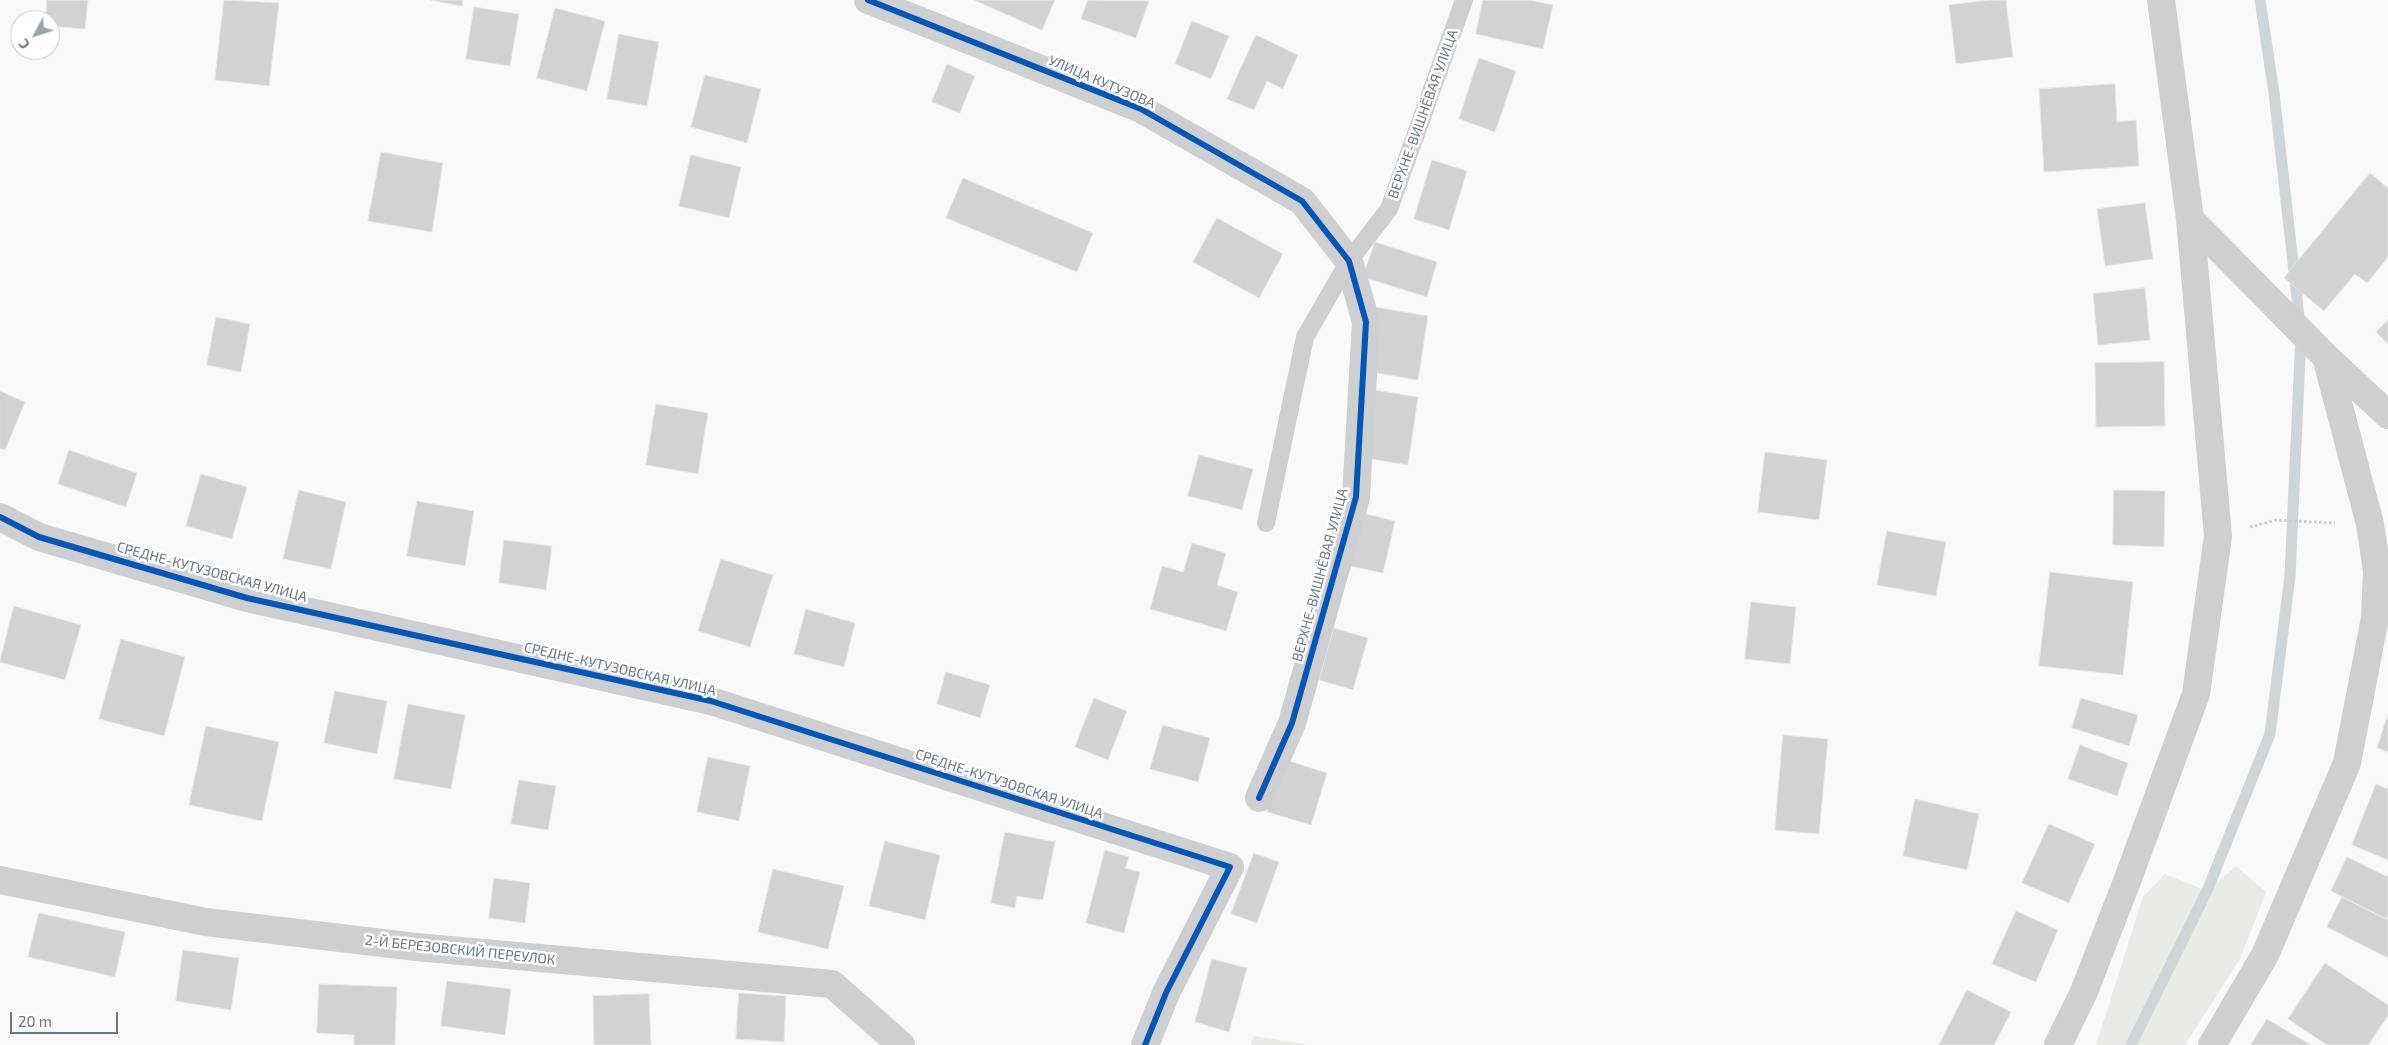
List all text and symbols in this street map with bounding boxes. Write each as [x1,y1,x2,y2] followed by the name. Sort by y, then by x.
[10,10,60,60] north arrow
[1385,27,1461,201] street label: ВЕРХНЕ-ВИШНЁВАЯ УЛИЦА
[15,36,33,53] text: С
[1046,52,1158,112] street label: УЛИЦА КУТУЗОВА
[1289,486,1351,664] street label: ВЕРХНЕ-ВИШНЁВАЯ УЛИЦА
[115,538,309,606] street label: СРЕДНЕ-КУТУЗОВСКАЯ УЛИЦА
[522,639,718,699] street label: СРЕДНЕ-КУТУЗОВСКАЯ УЛИЦА
[913,746,1105,822] street label: СРЕДНЕ-КУТУЗОВСКАЯ УЛИЦА
[364,932,556,968] street label: 2-Й БЕРЕЗОВСКИЙ ПЕРЕУЛОК
[12,1002,120,1034] scale bar
[18,1012,52,1030] text: 20 m

